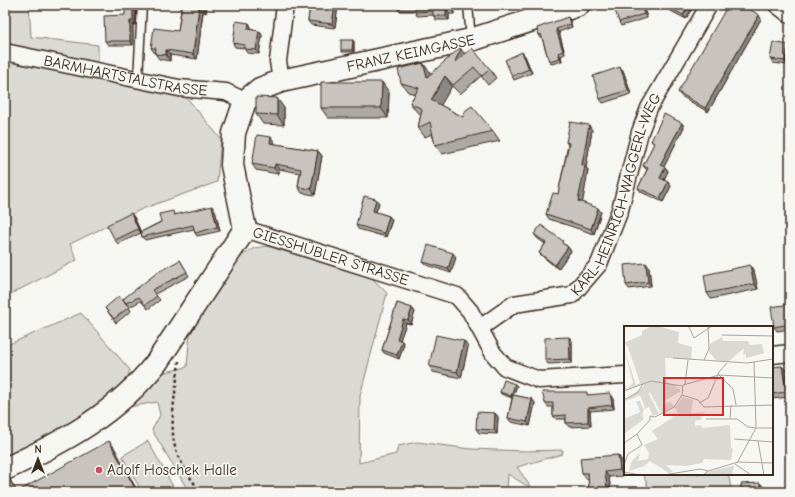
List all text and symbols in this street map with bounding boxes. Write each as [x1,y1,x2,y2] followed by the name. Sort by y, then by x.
[345,30,477,76] street label: FRANZ KEIMGASSE
[42,51,208,99] street label: BARMHARTSTALSTRASSE
[567,89,665,299] street label: KARL-HEINRICH-WAGGERL-WEG
[251,223,411,289] street label: GIESSHÜBLER STRASSE
[624,326,773,475] inset map
[18,439,58,479] north arrow
[34,443,42,456] text: N
[107,461,237,479] place label: Adolf Hoschek Halle
[94,465,104,475] marker: Adolf Hoschek Halle

